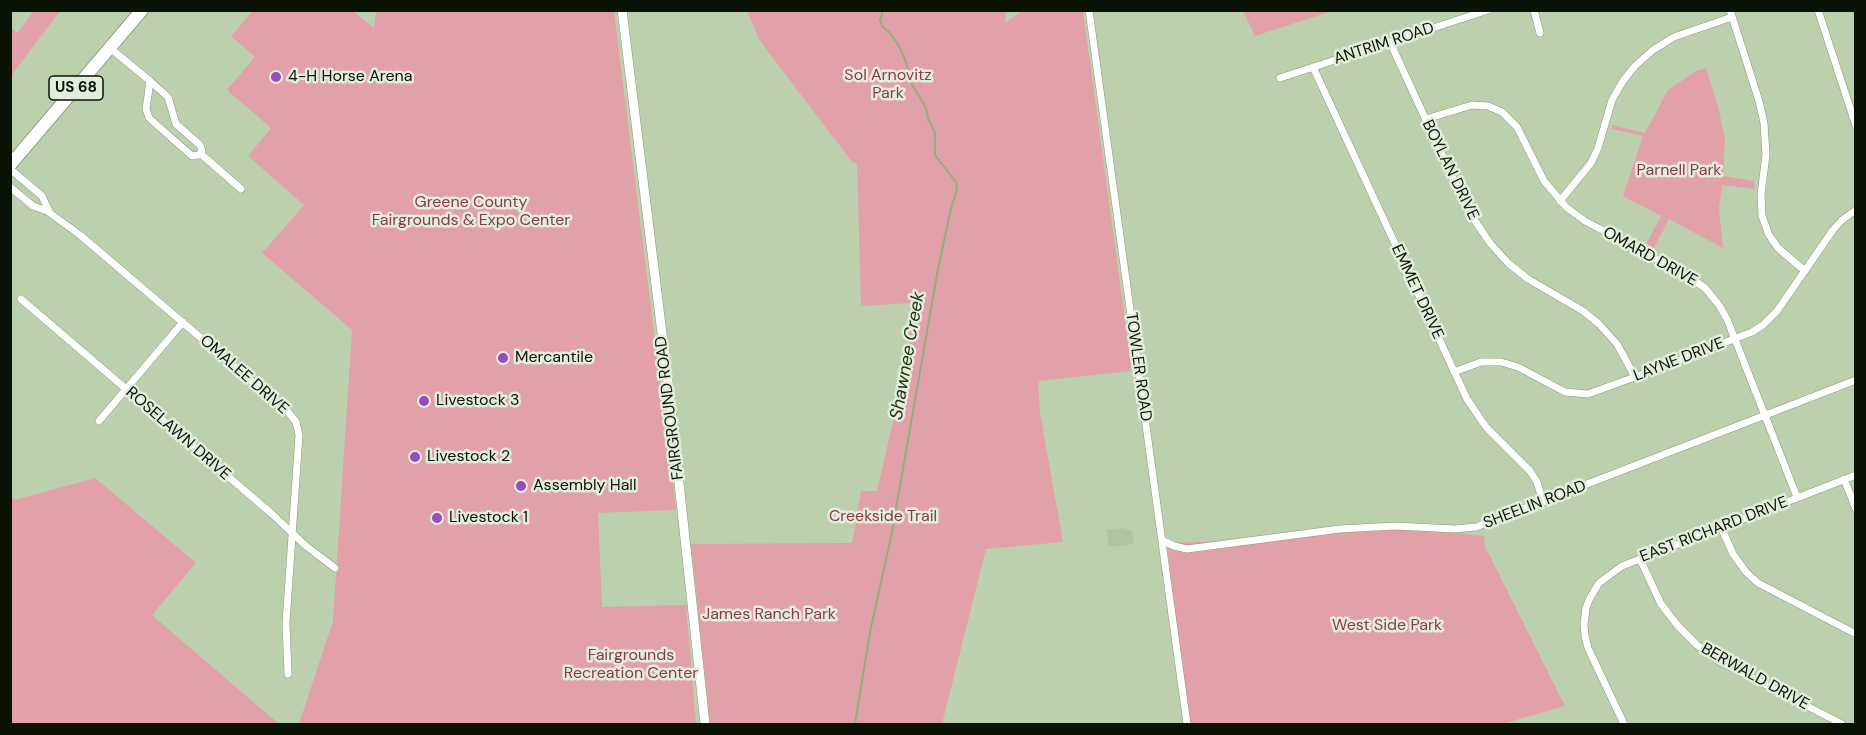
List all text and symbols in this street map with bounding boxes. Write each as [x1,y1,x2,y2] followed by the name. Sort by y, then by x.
[1331,19,1437,69] street label: ANTRIM ROAD
[844,66,932,104] park label: Sol Arnovitz Park
[288,67,412,87] place label: 4-H Horse Arena
[269,70,283,84] marker: 4-H Horse Arena
[49,76,103,100] road number: US 68
[1418,117,1482,223] street label: BOYLAN DRIVE
[1637,161,1721,181] park label: Parnell Park
[372,193,570,231] park label: Greene County Fairgrounds & Expo Center
[1599,223,1701,291] street label: OMARD DRIVE
[1387,242,1447,342] street label: EMMET DRIVE
[886,290,930,422] water label: Shawnee Creek
[1121,311,1155,423] street label: TOWLER ROAD
[196,331,292,419] street label: OMALEE DRIVE
[1631,334,1727,386] street label: LAYNE DRIVE
[652,335,688,481] street label: FAIRGROUND ROAD
[515,348,593,368] place label: Mercantile
[496,351,510,365] marker: Mercantile
[122,383,234,485] street label: ROSELAWN DRIVE
[436,391,520,411] place label: Livestock 3
[417,394,431,408] marker: Livestock 3
[427,447,510,467] place label: Livestock 2
[408,450,422,464] marker: Livestock 2
[533,476,637,496] place label: Assembly Hall
[1481,477,1589,533] street label: SHEELIN ROAD
[514,479,528,493] marker: Assembly Hall
[1637,493,1791,567] street label: EAST RICHARD DRIVE
[829,507,937,527] park label: Creekside Trail
[449,508,528,528] place label: Livestock 1
[430,511,444,525] marker: Livestock 1
[702,605,836,625] park label: James Ranch Park
[1332,616,1442,636] park label: West Side Park
[1698,639,1812,715] street label: BERWALD DRIVE
[564,646,698,684] park label: Fairgrounds Recreation Center

